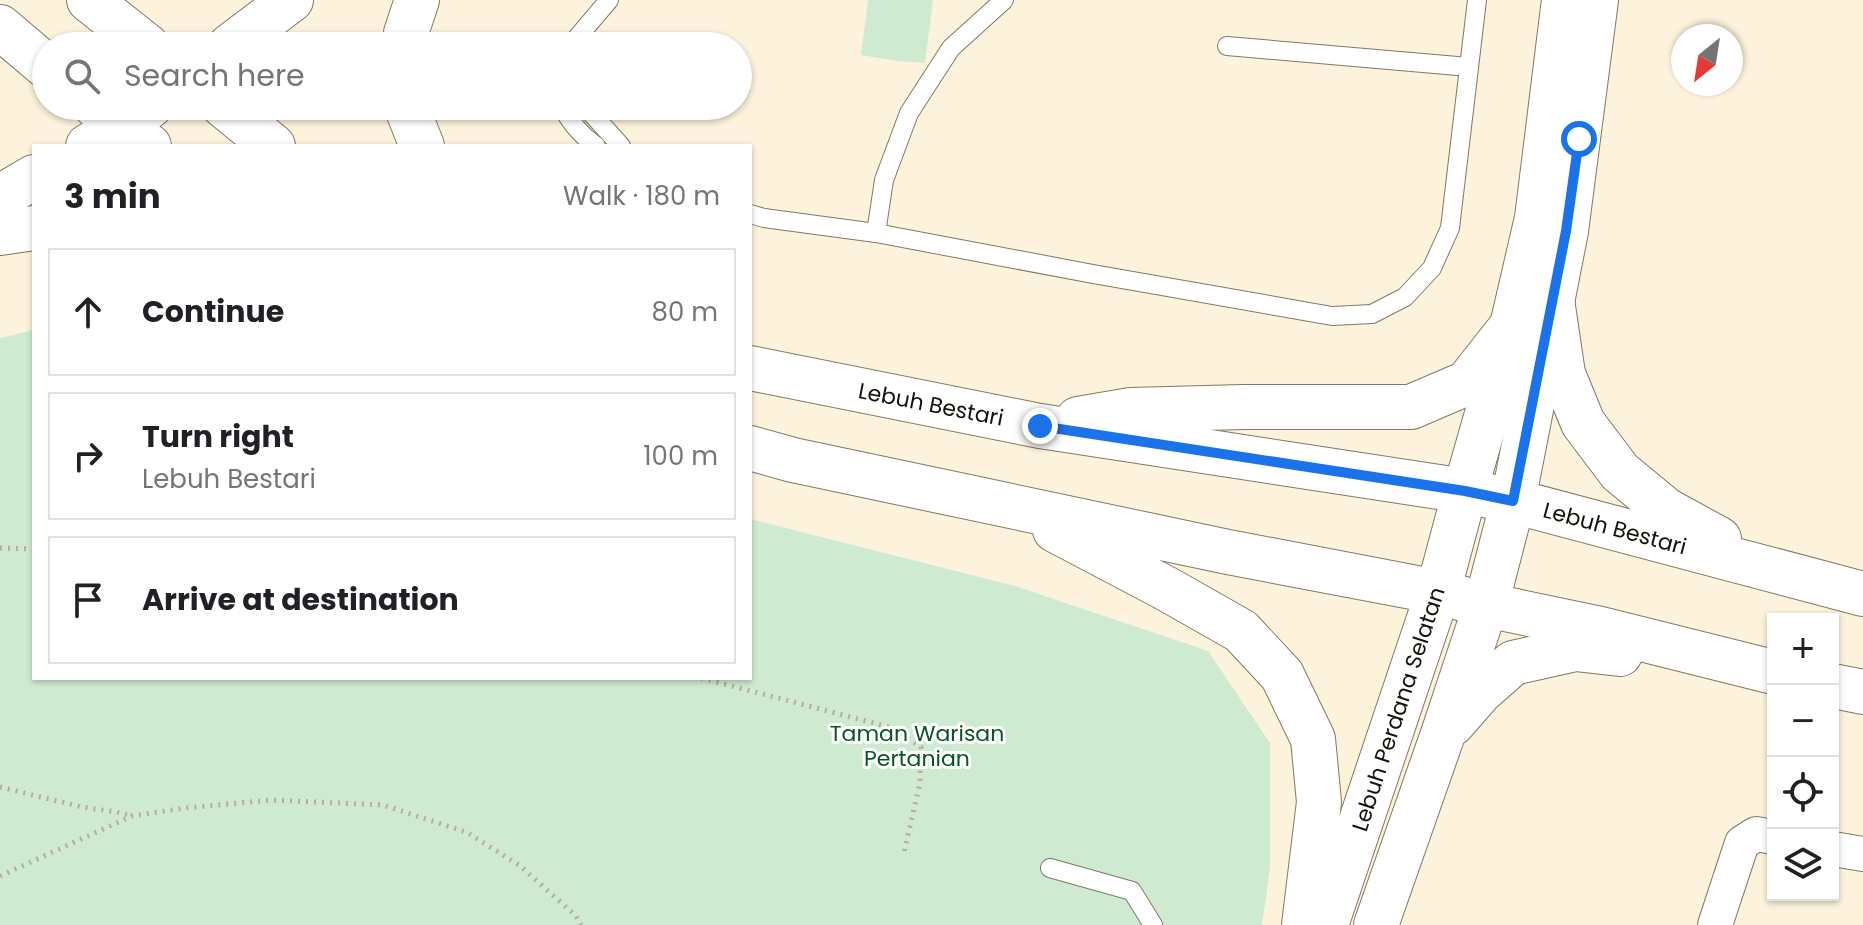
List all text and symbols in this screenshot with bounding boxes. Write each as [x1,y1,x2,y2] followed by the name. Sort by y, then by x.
[1671,24,1743,96] north arrow
[32,32,752,120] search box
[60,54,104,98] icon: search
[124,54,305,97] text: Search here
[1561,121,1597,157] route start
[64,172,161,220] text: 3 min
[563,178,720,214] text: Walk · 180 m
[66,290,110,334] icon: ahead
[142,290,284,333] text: Continue
[652,294,718,330] text: 80 m
[856,375,1006,434] street label: Lebuh Bestari
[1022,408,1058,444] route end
[142,415,294,458] text: Turn right
[66,434,110,478] icon: right
[643,438,718,474] text: 100 m
[142,461,316,497] text: Lebuh Bestari
[1540,494,1690,563] street label: Lebuh Bestari
[66,578,110,622] icon: arrive
[142,578,459,621] text: Arrive at destination
[1344,583,1453,835] street label: Lebuh Perdana Selatan
[1767,613,1839,901] map controls
[1767,613,1839,685] button: +
[1767,685,1839,757] button: −
[830,718,1004,774] park label: Taman Warisan Pertanian
[1767,757,1839,829] button: locate
[1767,829,1839,901] button: layers

